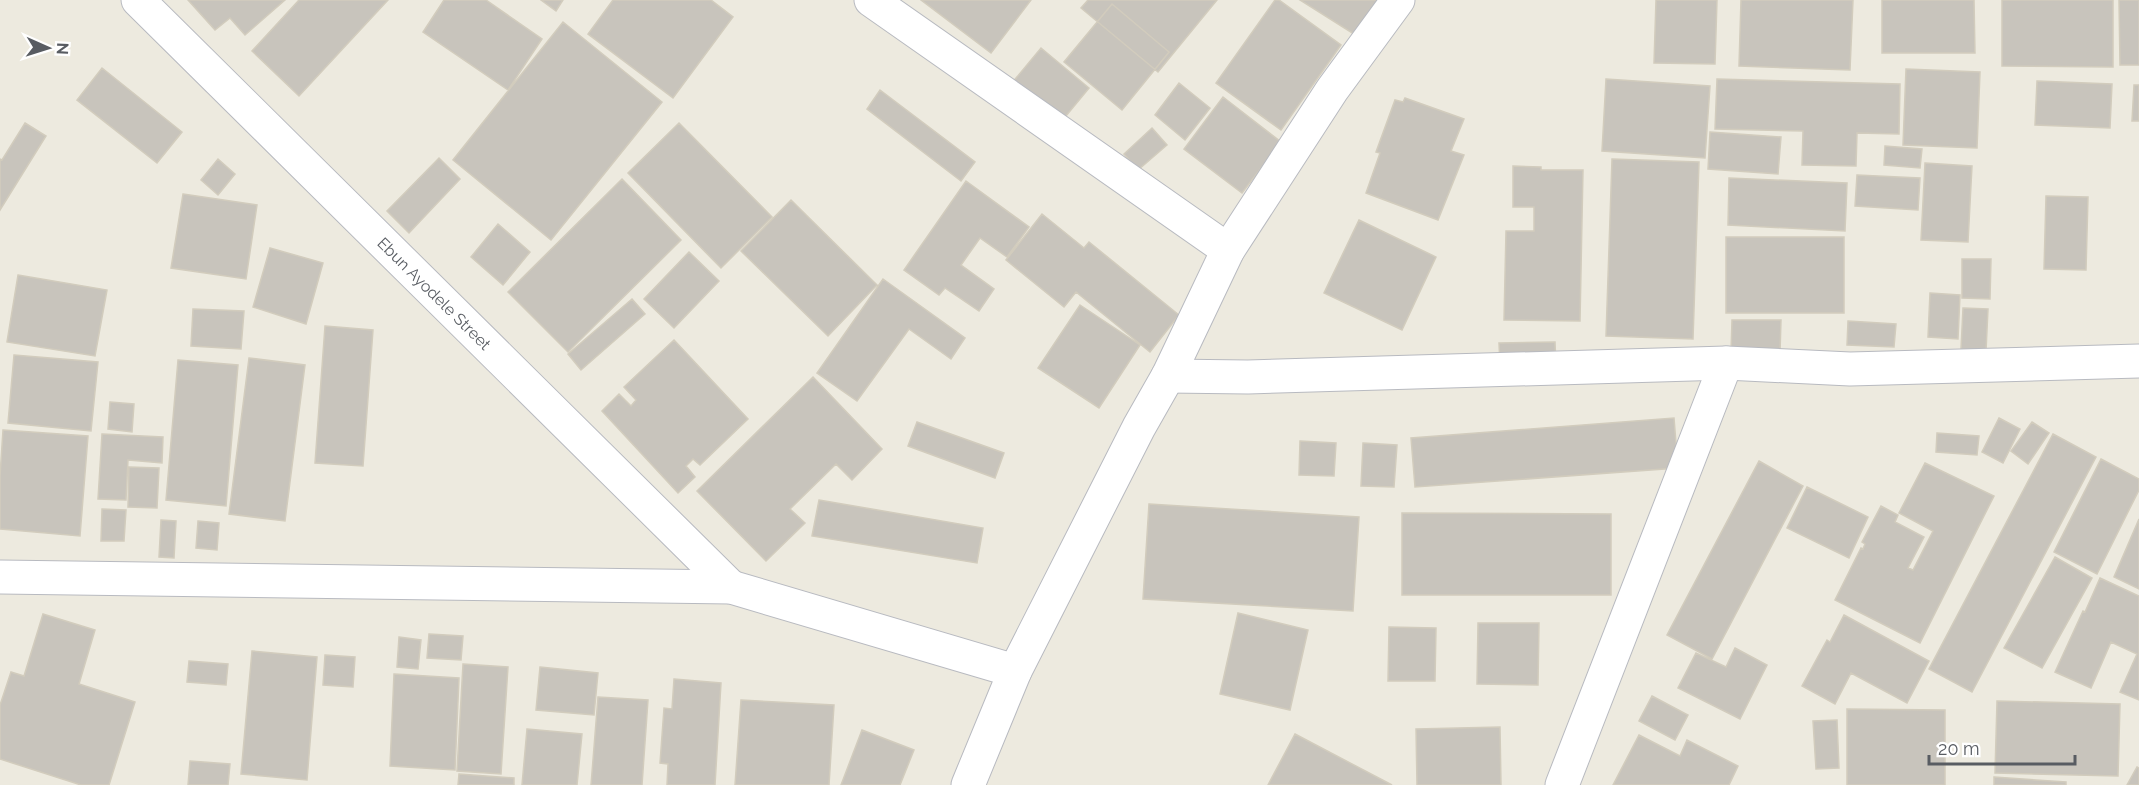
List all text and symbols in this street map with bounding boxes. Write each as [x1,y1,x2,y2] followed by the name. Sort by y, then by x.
[18,18,78,78] north arrow
[53,42,72,55] text: N
[374,233,495,354] street label: Ebun Ayodele Street
[1929,728,2074,766] scale bar
[1938,738,1980,759] text: 20 m

